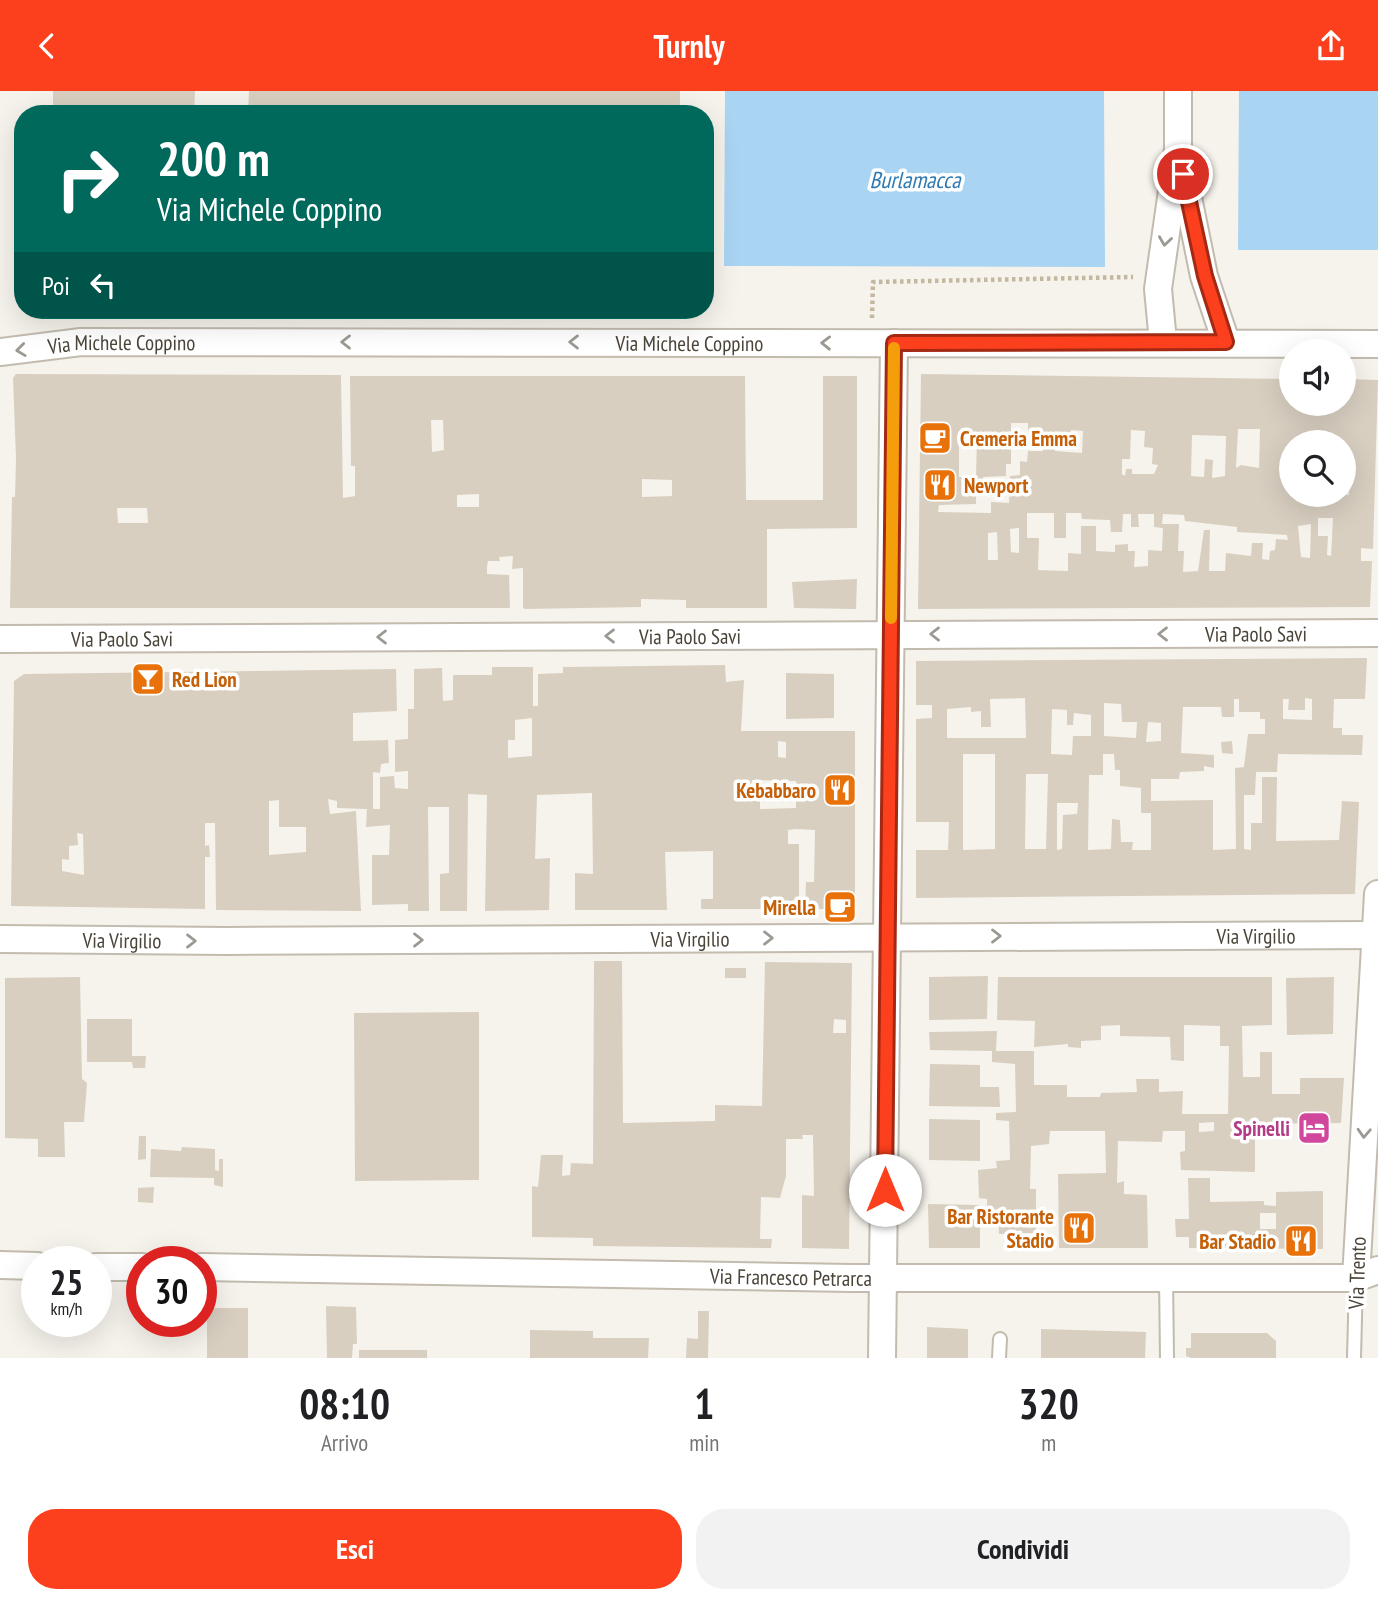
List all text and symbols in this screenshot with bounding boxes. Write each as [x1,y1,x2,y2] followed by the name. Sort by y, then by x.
[653,25,725,67] text: Turnly
[28,27,66,65] icon: back
[1312,27,1350,65] icon: share
[157,126,270,190] text: 200 m
[42,133,133,224] icon: right
[1153,144,1213,204] pin
[1164,155,1202,193] icon: arrive
[869,165,962,194] water label: Burlamacca
[157,188,382,230] text: Via Michele Coppino
[1157,235,1172,247] one-way arrow
[84,266,122,304] icon: left
[42,269,70,302] text: Poi
[45,328,195,360] street label: Via Michele Coppino
[614,329,763,357] street label: Via Michele Coppino
[340,334,351,350] one-way arrow
[568,334,578,350] one-way arrow
[820,335,831,350] one-way arrow
[1279,339,1356,507] map controls
[1279,339,1356,416] button: sound
[15,342,27,357] one-way arrow
[916,419,954,457] cafe icon: Cremeria Emma
[960,425,1077,452] place label: Cremeria Emma
[1279,430,1356,507] button: search
[921,466,959,504] restaurant icon: Newport
[964,472,1028,499] place label: Newport
[1204,620,1307,647] street label: Via Paolo Savi
[638,622,741,650] street label: Via Paolo Savi
[70,625,173,652] street label: Via Paolo Savi
[930,626,940,642] one-way arrow
[1157,626,1168,642] one-way arrow
[604,628,615,644] one-way arrow
[377,629,387,645] one-way arrow
[129,660,167,698] bar icon: Red Lion
[172,666,237,693] place label: Red Lion
[821,771,859,809] restaurant icon: Kebabbaro
[736,777,816,804] place label: Kebabbaro
[821,888,859,926] cafe icon: Mirella
[763,894,816,921] place label: Mirella
[1215,922,1296,949] street label: Via Virgilio
[649,925,730,952] street label: Via Virgilio
[81,926,162,954] street label: Via Virgilio
[991,928,1001,944] one-way arrow
[763,930,774,946] one-way arrow
[413,932,424,948] one-way arrow
[186,933,196,949] one-way arrow
[1295,1109,1333,1147] hotel icon: Spinelli
[1233,1115,1290,1142] place label: Spinelli
[1357,1128,1372,1139] one-way arrow
[848,1153,922,1227] position arrow
[947,1203,1054,1254] place label: Bar Ristorante Stadio
[1060,1209,1098,1247] restaurant icon: Bar Ristorante Stadio
[1282,1222,1320,1260] restaurant icon: Bar Stadio
[1199,1228,1276,1255] place label: Bar Stadio
[1342,1236,1372,1311] street label: Via Trento
[126,1246,217,1337] speed limit sign: 30
[50,1259,83,1305] text: 25
[709,1262,872,1292] street label: Via Francesco Petrarca
[51,1297,82,1320] text: km/h
[299,1376,390,1431] text: 08:10
[694,1376,714,1431] text: 1
[1019,1376,1079,1431] text: 320
[321,1428,368,1457] text: Arrivo
[689,1428,719,1457] text: min
[1041,1428,1056,1457] text: m
[28,1509,682,1589] button: Esci
[696,1509,1350,1589] button: Condividi

